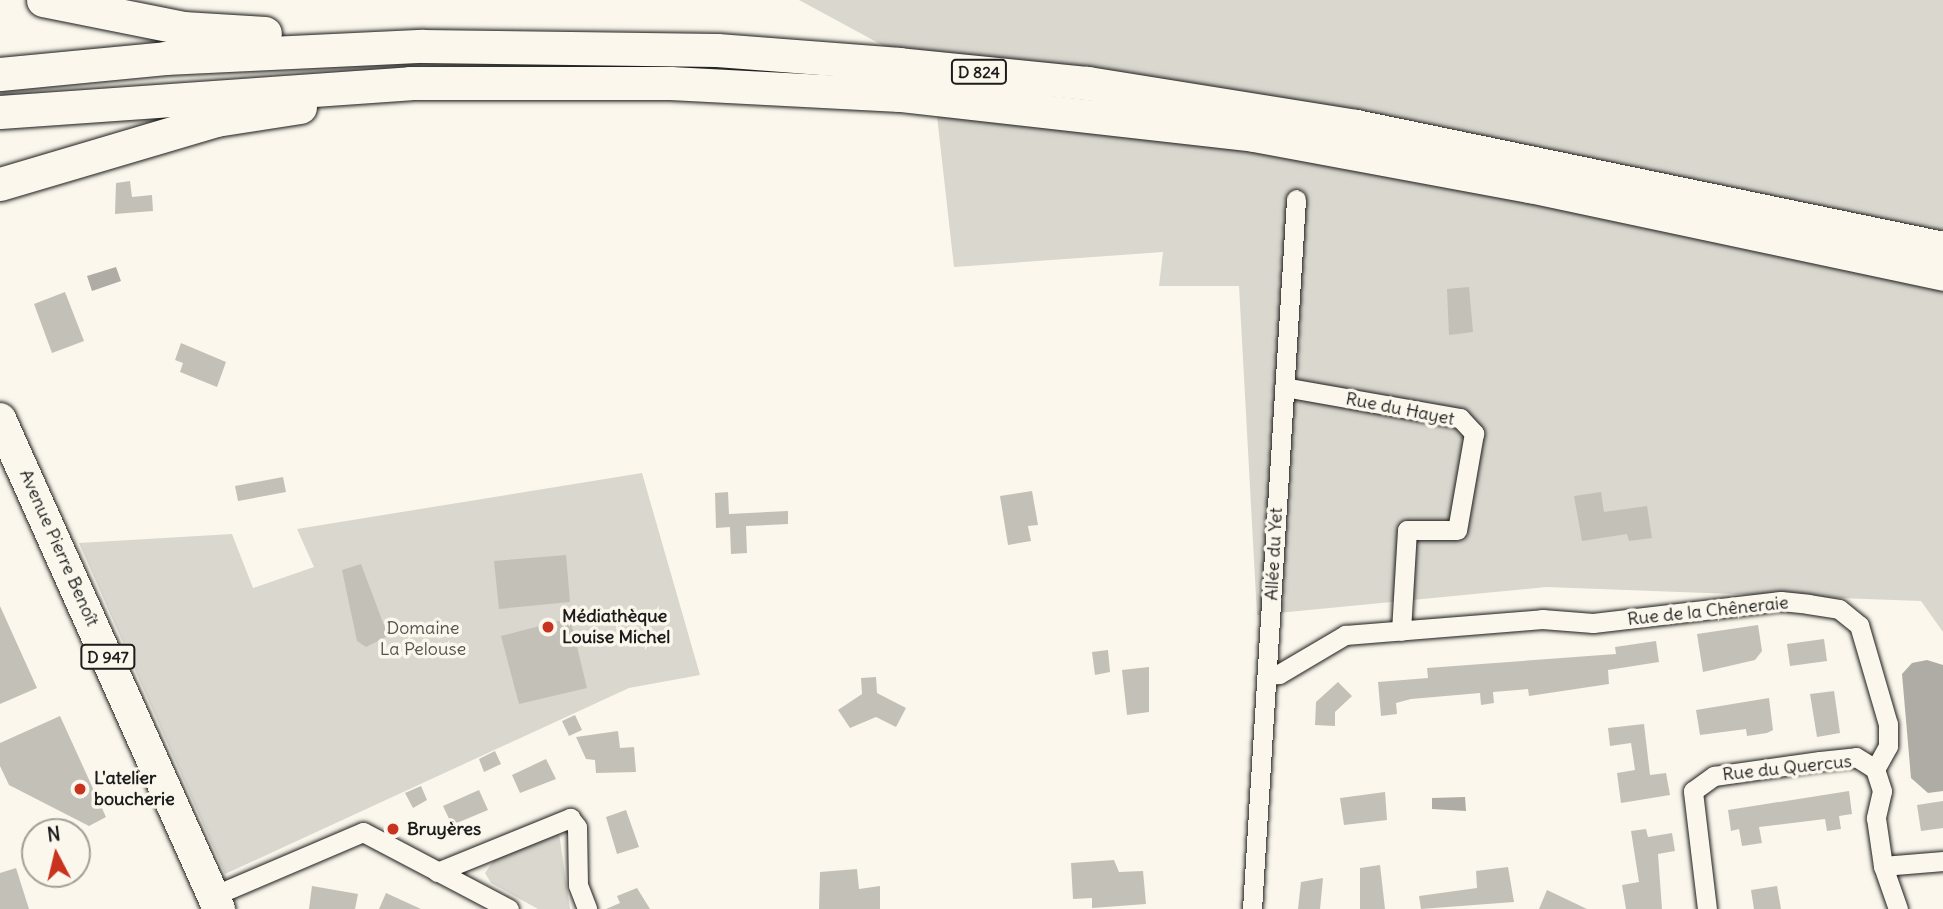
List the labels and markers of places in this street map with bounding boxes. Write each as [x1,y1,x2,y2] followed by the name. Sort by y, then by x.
[562,606,670,648] place label: Médiathèque Louise Michel
[540,619,556,635] marker: Médiathèque Louise Michel
[94,768,175,810] place label: L'atelier boucherie
[72,781,88,797] marker: L'atelier boucherie
[407,818,481,840] place label: Bruyères
[385,821,401,837] marker: Bruyères

